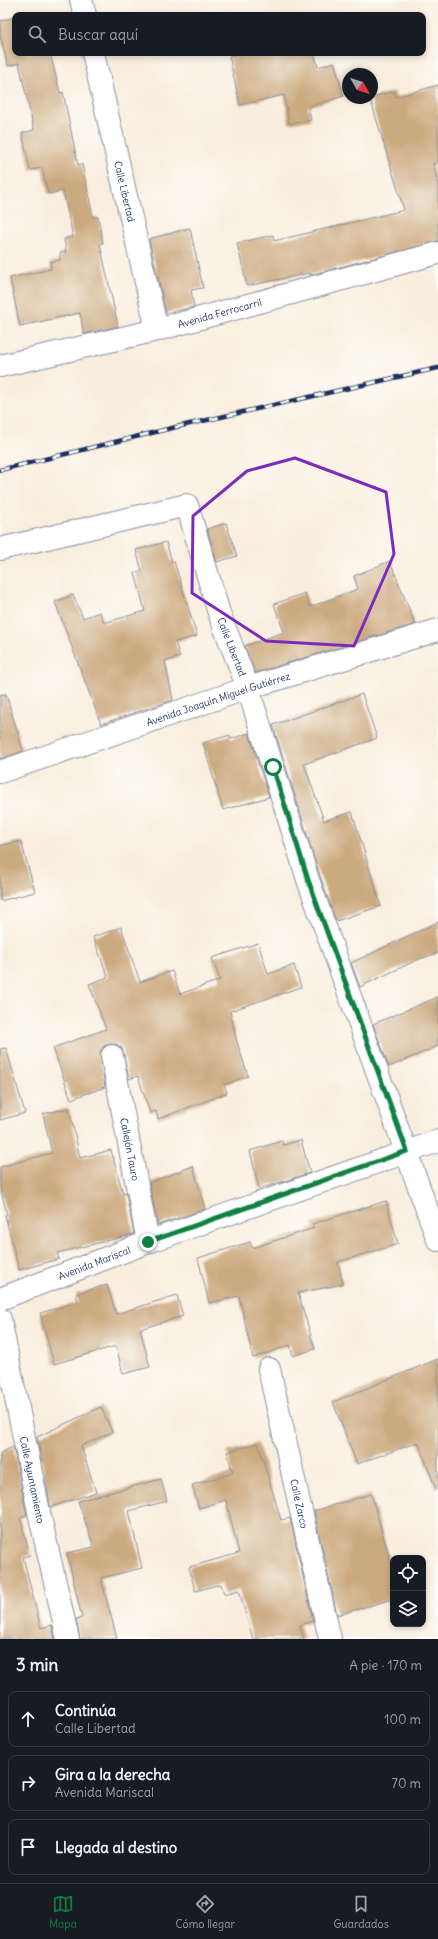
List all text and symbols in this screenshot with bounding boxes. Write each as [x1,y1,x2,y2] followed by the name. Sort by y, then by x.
[12,12,426,56] search box
[26,23,48,45] icon: search
[58,25,138,44] text: Buscar aquí
[342,68,378,104] north arrow
[112,160,138,223] street label: Calle Libertad
[176,295,263,331] street label: Avenida Ferrocarril
[215,615,249,678] street label: Calle Libertad
[144,669,292,729] street label: Avenida Joaquín Miguel Gutiérrez
[264,758,282,776] route start
[118,1117,143,1182] street label: Callejón Tauro
[139,1233,157,1251] route end
[56,1243,132,1282] street label: Avenida Mariscal
[17,1435,48,1525] street label: Calle Ayuntamiento
[288,1478,311,1530] street label: Calle Zarco
[390,1555,426,1627] map controls
[390,1555,426,1591] button: locate
[390,1591,426,1627] button: layers
[16,1654,58,1676] text: 3 min
[350,1657,422,1674] text: A pie · 170 m
[55,1701,116,1720] text: Continúa
[17,1708,39,1730] icon: ahead
[384,1711,421,1728] text: 100 m
[55,1720,136,1737] text: Calle Libertad
[55,1765,170,1784] text: Gira a la derecha
[17,1772,39,1794] icon: right
[392,1775,421,1792] text: 70 m
[55,1784,154,1801] text: Avenida Mariscal
[17,1836,39,1858] icon: arrive
[55,1838,177,1857] text: Llegada al destino
[49,1893,77,1931] tab: Mapa
[175,1893,235,1931] tab: Cómo llegar
[333,1893,389,1931] tab: Guardados

